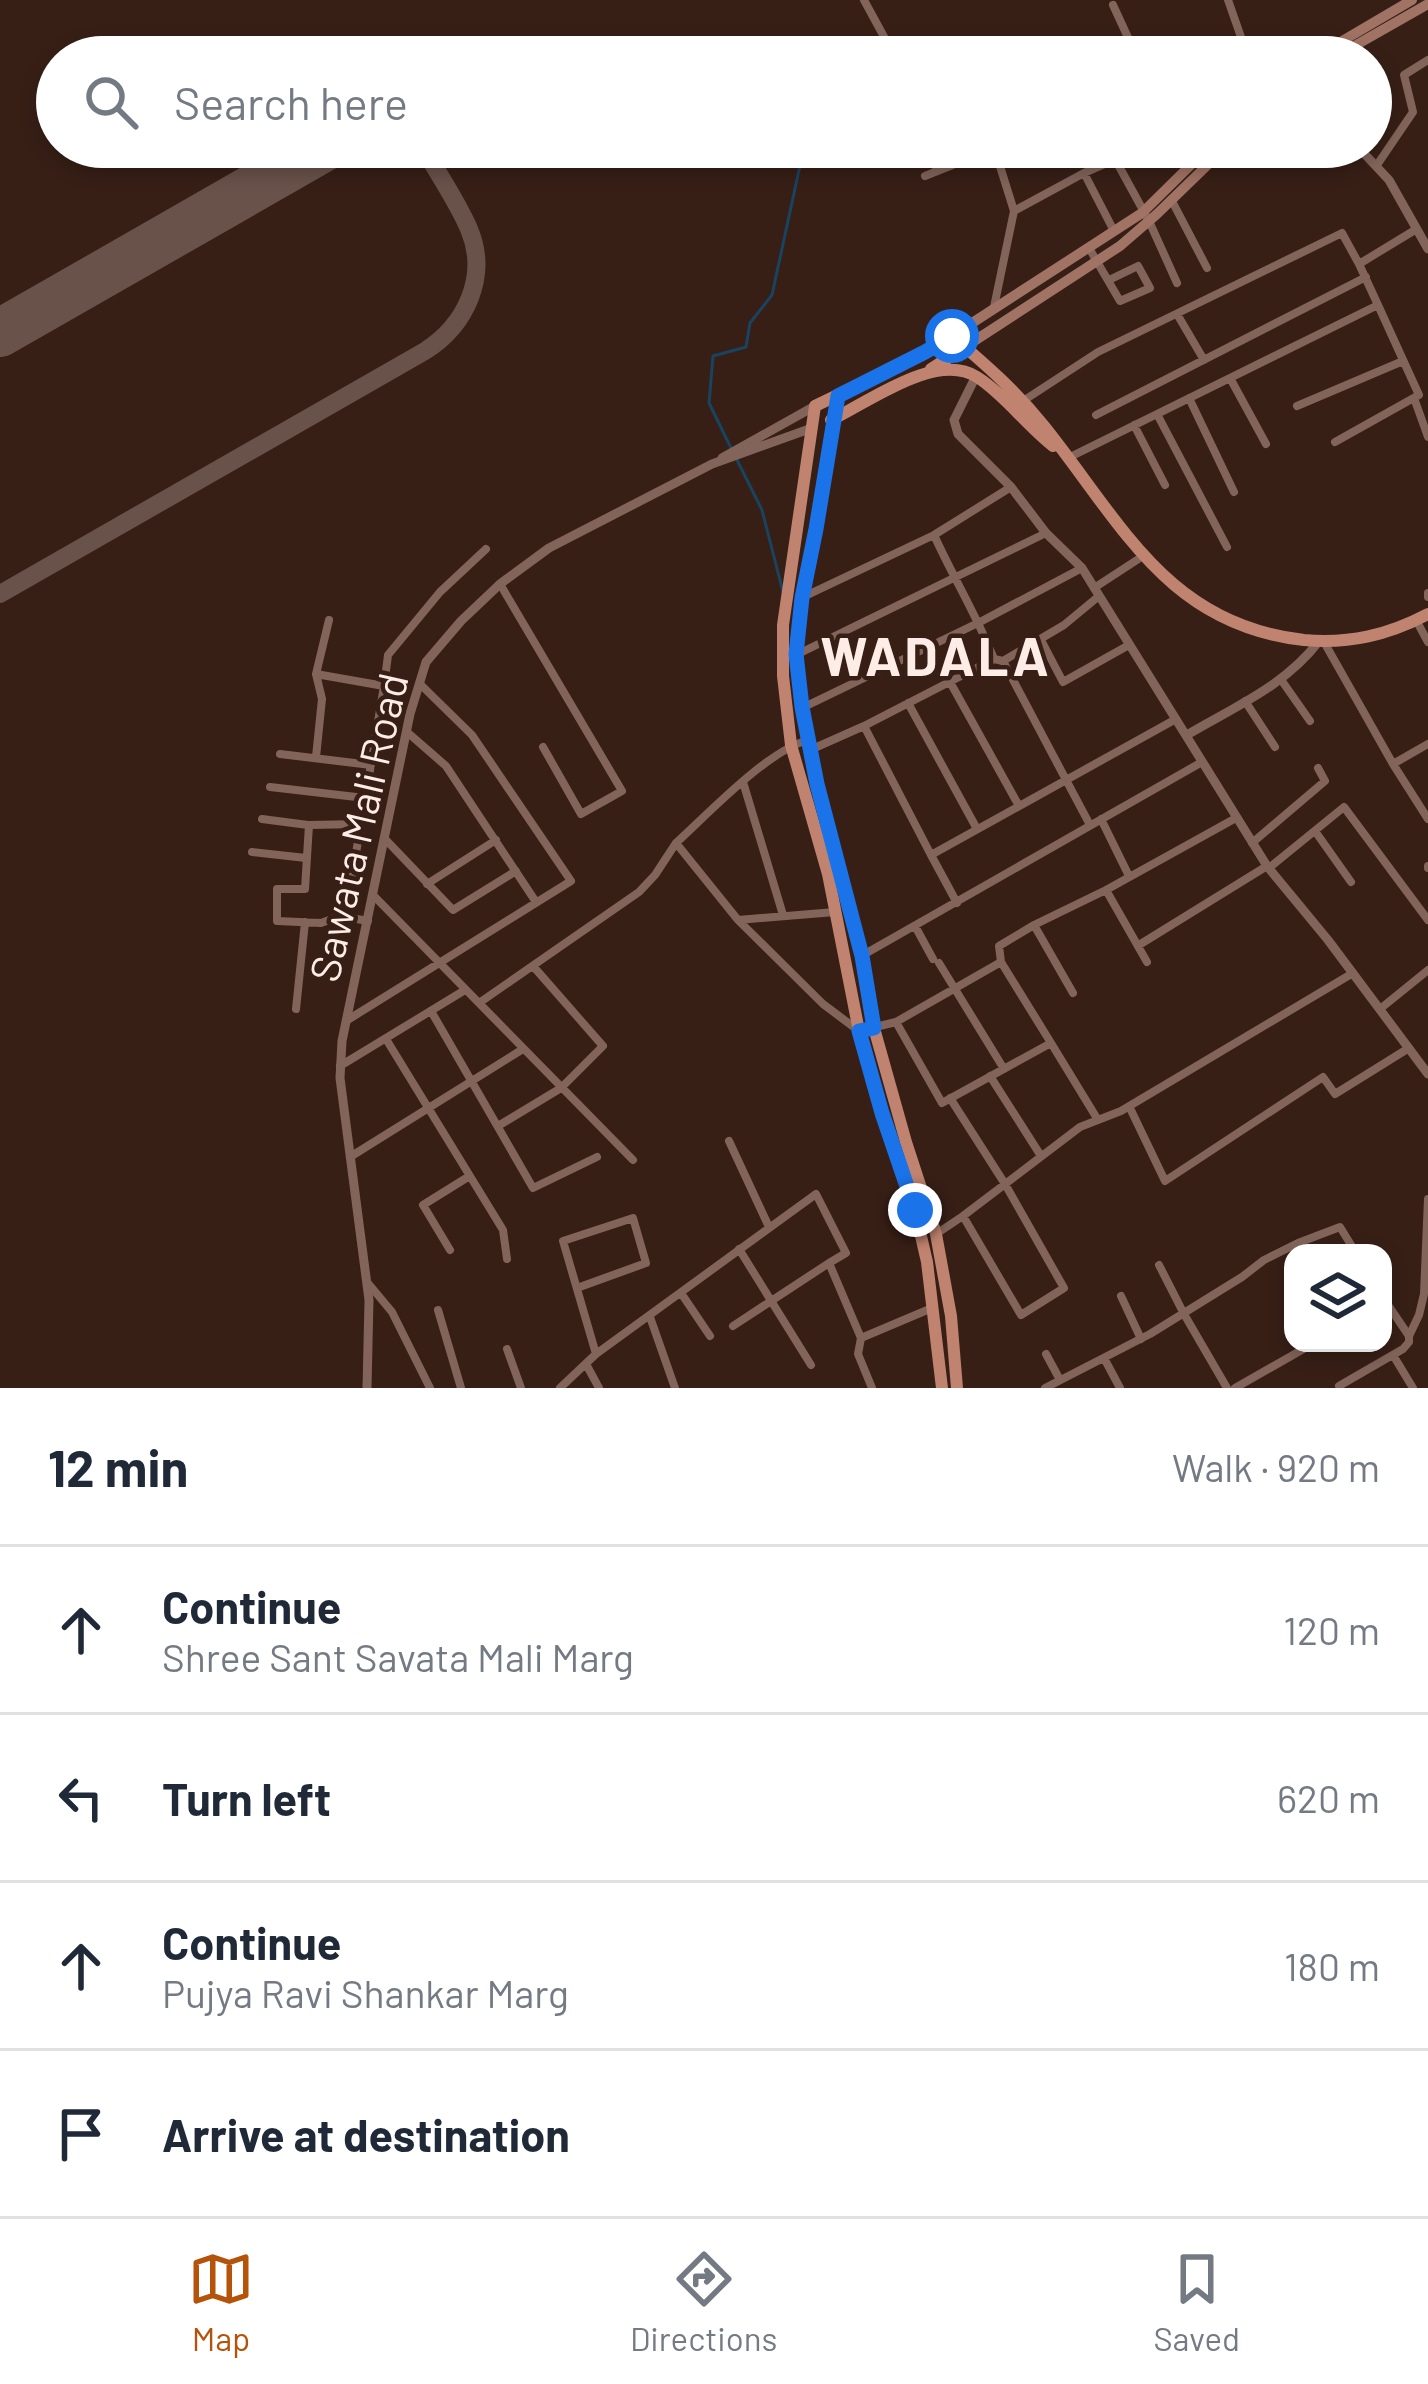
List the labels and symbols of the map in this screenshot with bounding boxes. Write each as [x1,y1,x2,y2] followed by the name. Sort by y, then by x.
[925,309,979,363] route start
[820,622,1052,687] district label: WADALA
[297,668,417,986] street label: Sawata Mali Road
[888,1183,942,1237] route end

